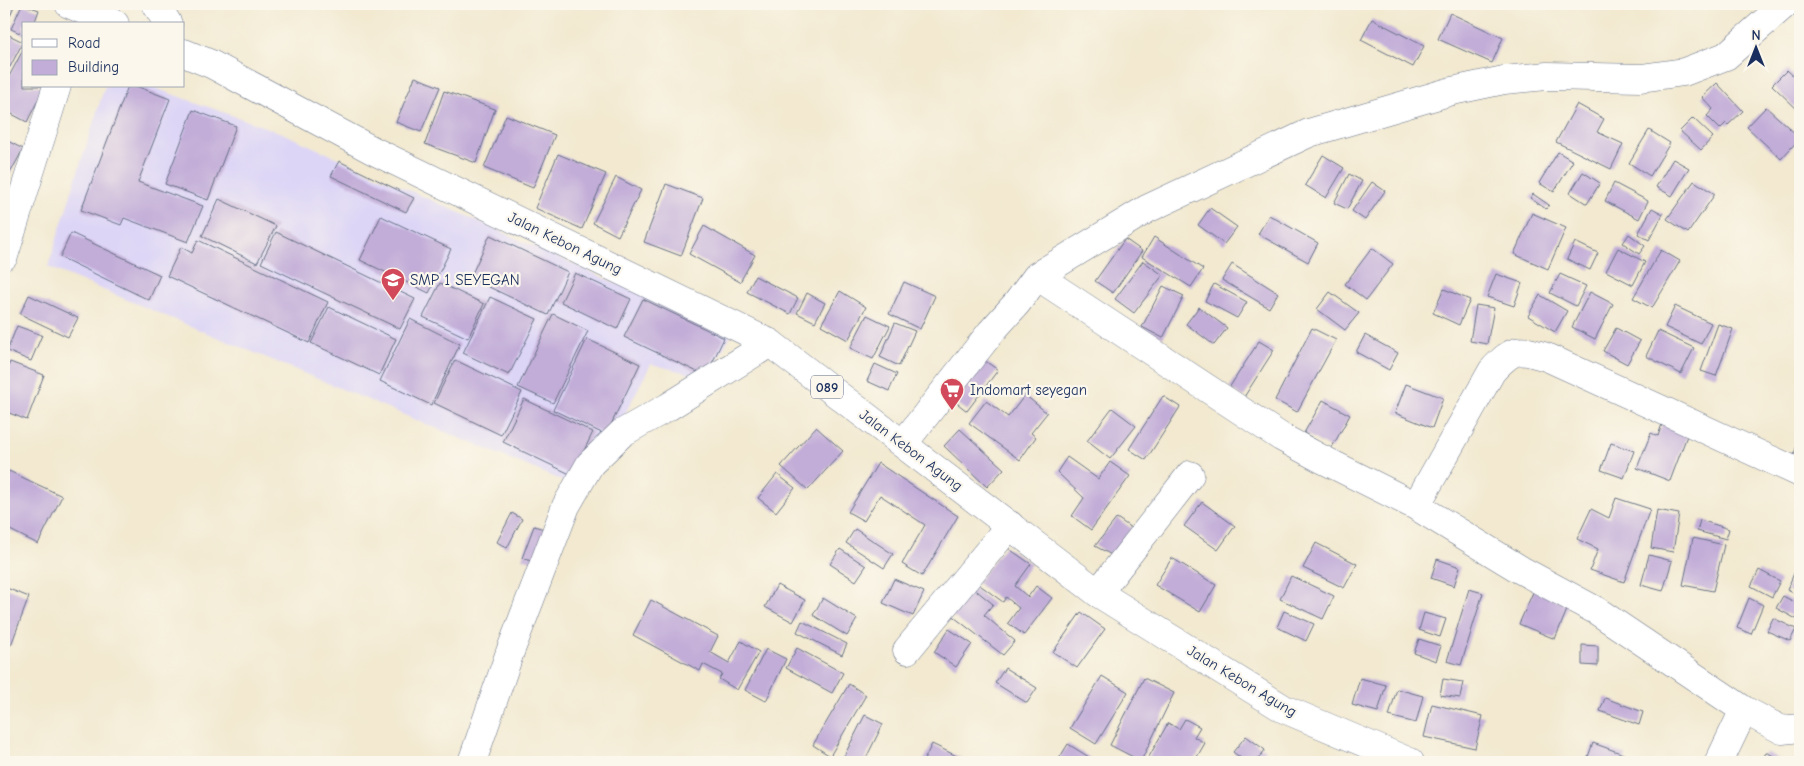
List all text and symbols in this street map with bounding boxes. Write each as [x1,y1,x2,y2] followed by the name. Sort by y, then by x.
[22,22,185,88] legend
[1732,22,1782,72] north arrow
[1751,27,1761,44] text: N
[68,34,100,52] text: Road
[68,58,119,76] text: Building
[505,208,625,278] street label: Jalan Kebon Agung
[380,267,406,301] school or university icon: SMP 1 SEYEGAN
[410,271,520,289] place label: SMP 1 SEYEGAN
[811,376,843,398] road number: 089
[939,377,965,411] supermarket icon: Indomart seyegan
[970,381,1087,399] place label: Indomart seyegan
[856,405,966,495] street label: Jalan Kebon Agung
[1184,641,1300,721] street label: Jalan Kebon Agung

